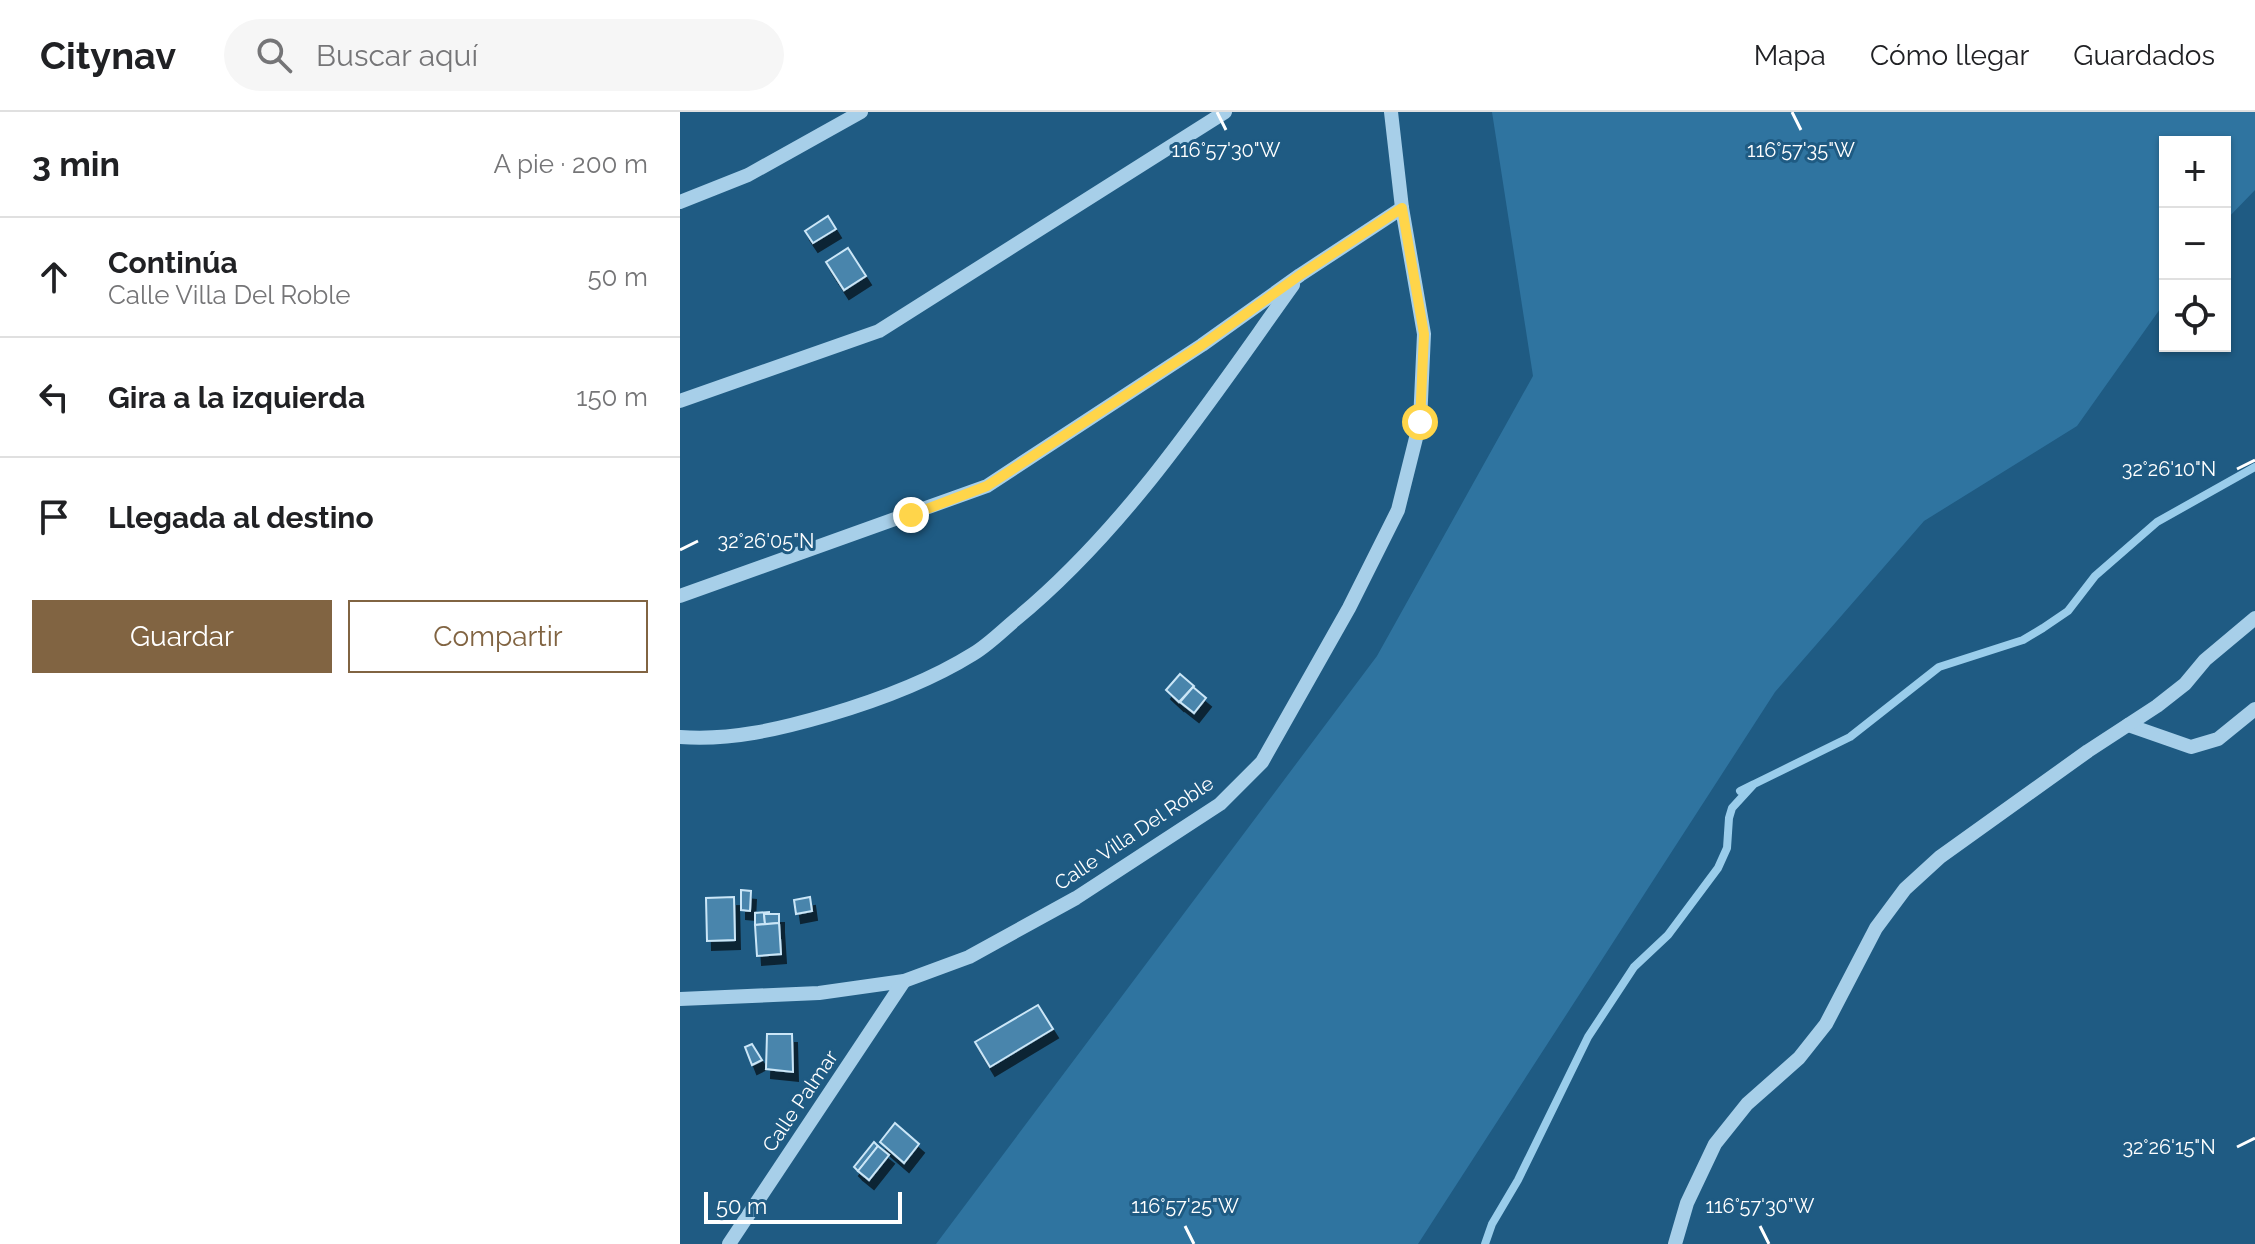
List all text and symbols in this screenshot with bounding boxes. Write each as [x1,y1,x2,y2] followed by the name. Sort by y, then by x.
[224,19,784,91] search box
[40,33,176,78] text: Citynav
[252,33,296,77] icon: search
[316,38,478,73] text: Buscar aquí
[1754,39,1826,72] text: Mapa
[1870,39,2029,72] text: Cómo llegar
[2073,39,2215,72] text: Guardados
[2159,136,2231,352] map controls
[2159,136,2231,208] button: +
[1171,138,1281,162] text: 116°57'30"W
[1747,138,1855,162] text: 116°57'35"W
[32,144,120,184] text: 3 min
[494,149,648,179] text: A pie · 200 m
[2159,208,2231,280] button: −
[108,245,238,280] text: Continúa
[32,255,76,299] icon: ahead
[587,262,648,292] text: 50 m
[108,280,351,310] text: Calle Villa Del Roble
[2159,280,2231,352] button: locate
[32,375,76,419] icon: left
[108,380,365,415] text: Gira a la izquierda
[576,382,648,412] text: 150 m
[1402,404,1438,440] route start
[2122,457,2216,481] text: 32°26'10"N
[32,495,76,539] icon: arrive
[893,497,929,533] route end
[108,500,374,535] text: Llegada al destino
[718,529,814,553] text: 32°26'05"N
[32,600,332,673] button: Guardar
[348,600,648,673] button: Compartir
[1050,771,1218,895] street label: Calle Villa Del Roble
[757,1046,843,1156] street label: Calle Palmar
[2122,1135,2216,1159] text: 32°26'15"N
[704,1188,902,1224] scale bar
[716,1193,767,1219] text: 50 m
[1131,1194,1239,1218] text: 116°57'25"W
[1705,1194,1815,1218] text: 116°57'30"W

